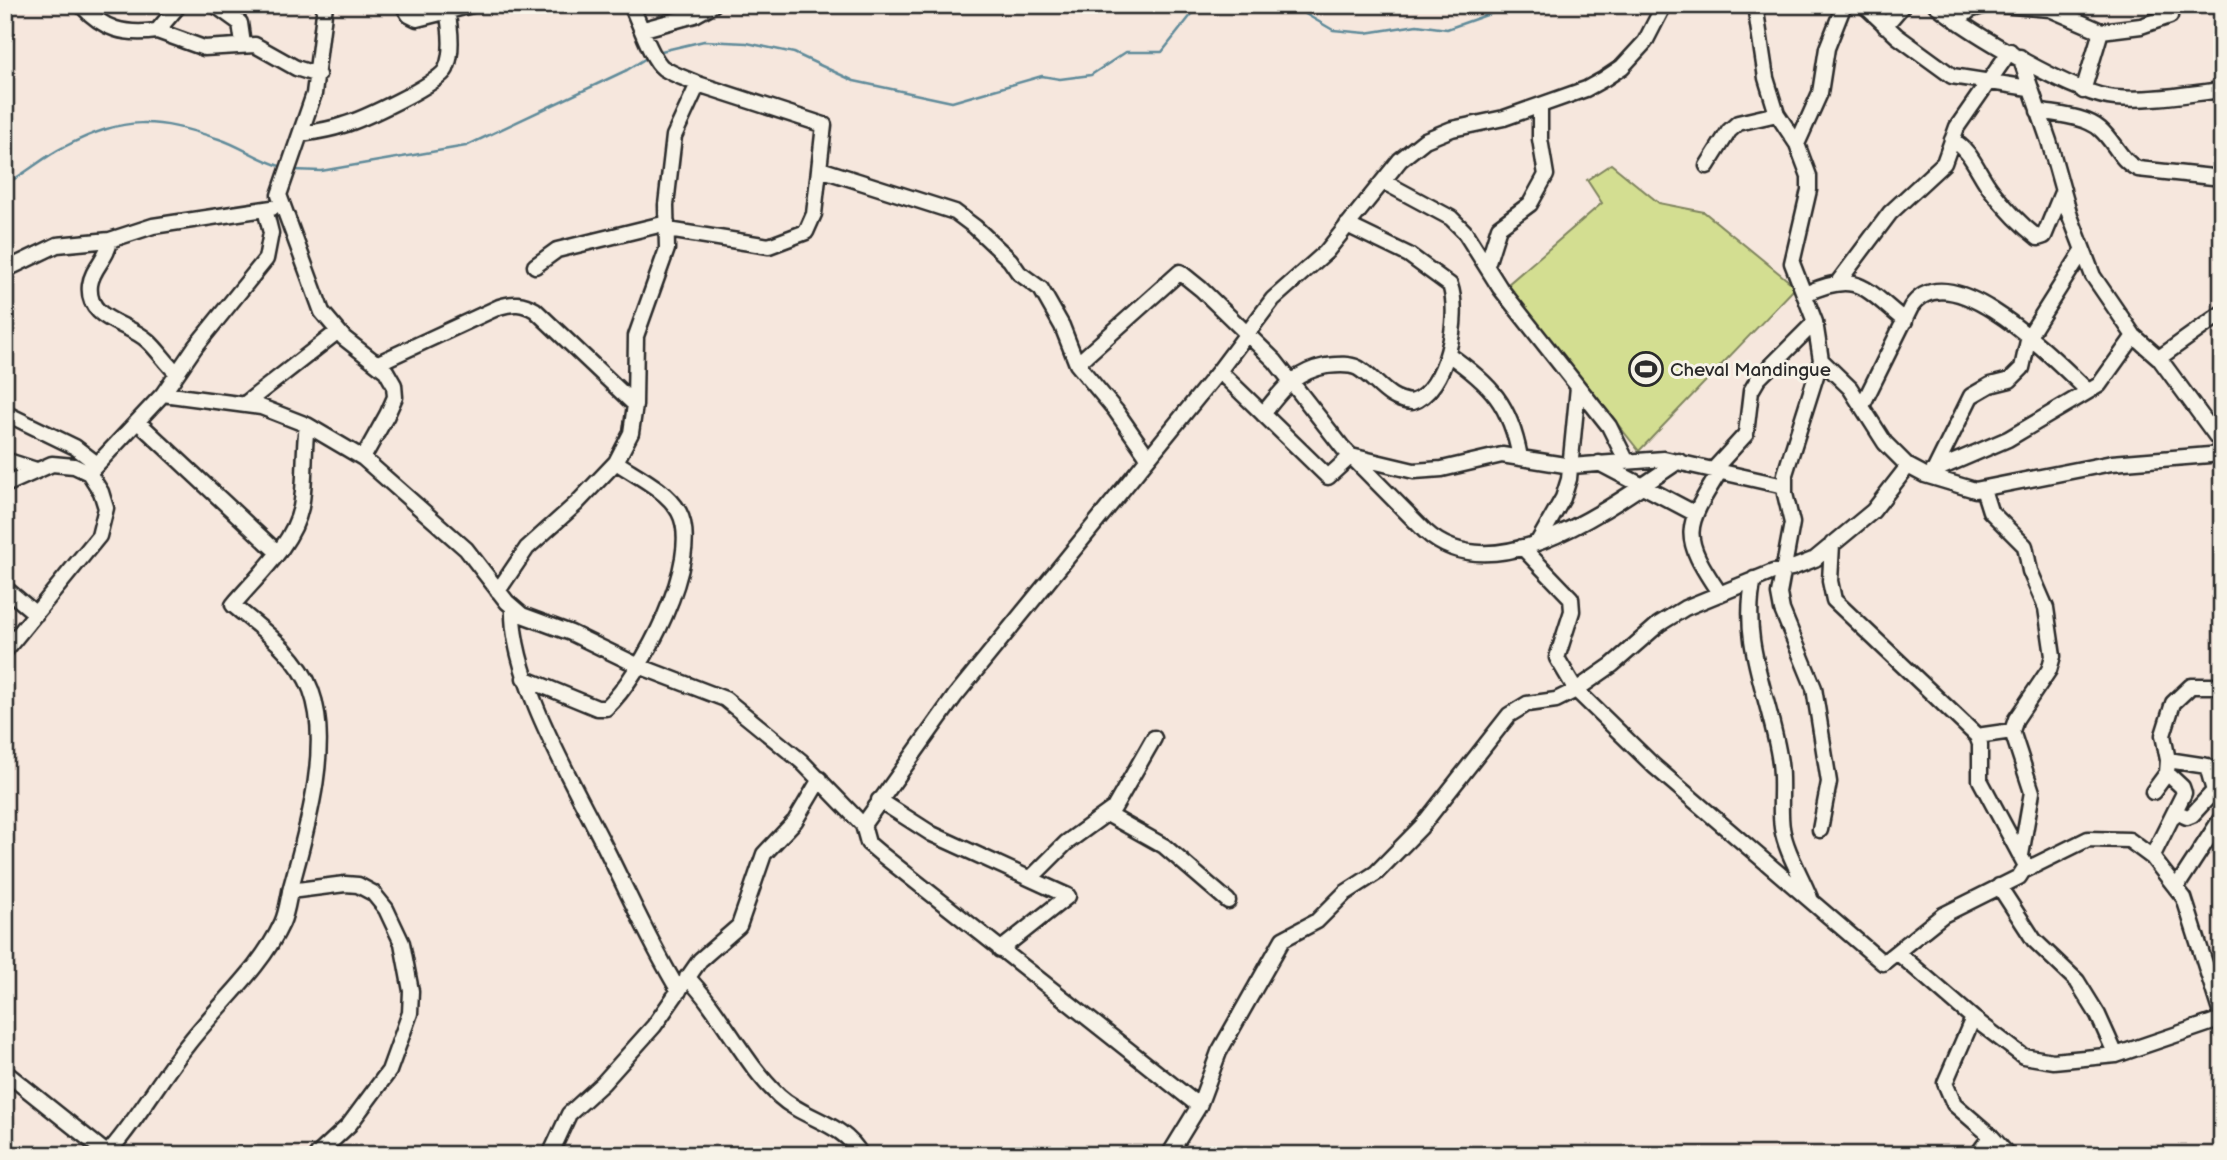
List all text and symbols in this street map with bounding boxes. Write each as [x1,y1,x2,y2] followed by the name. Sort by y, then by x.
[1627,350,1665,388] sports icon: Cheval Mandingue
[1670,359,1831,382] place label: Cheval Mandingue

